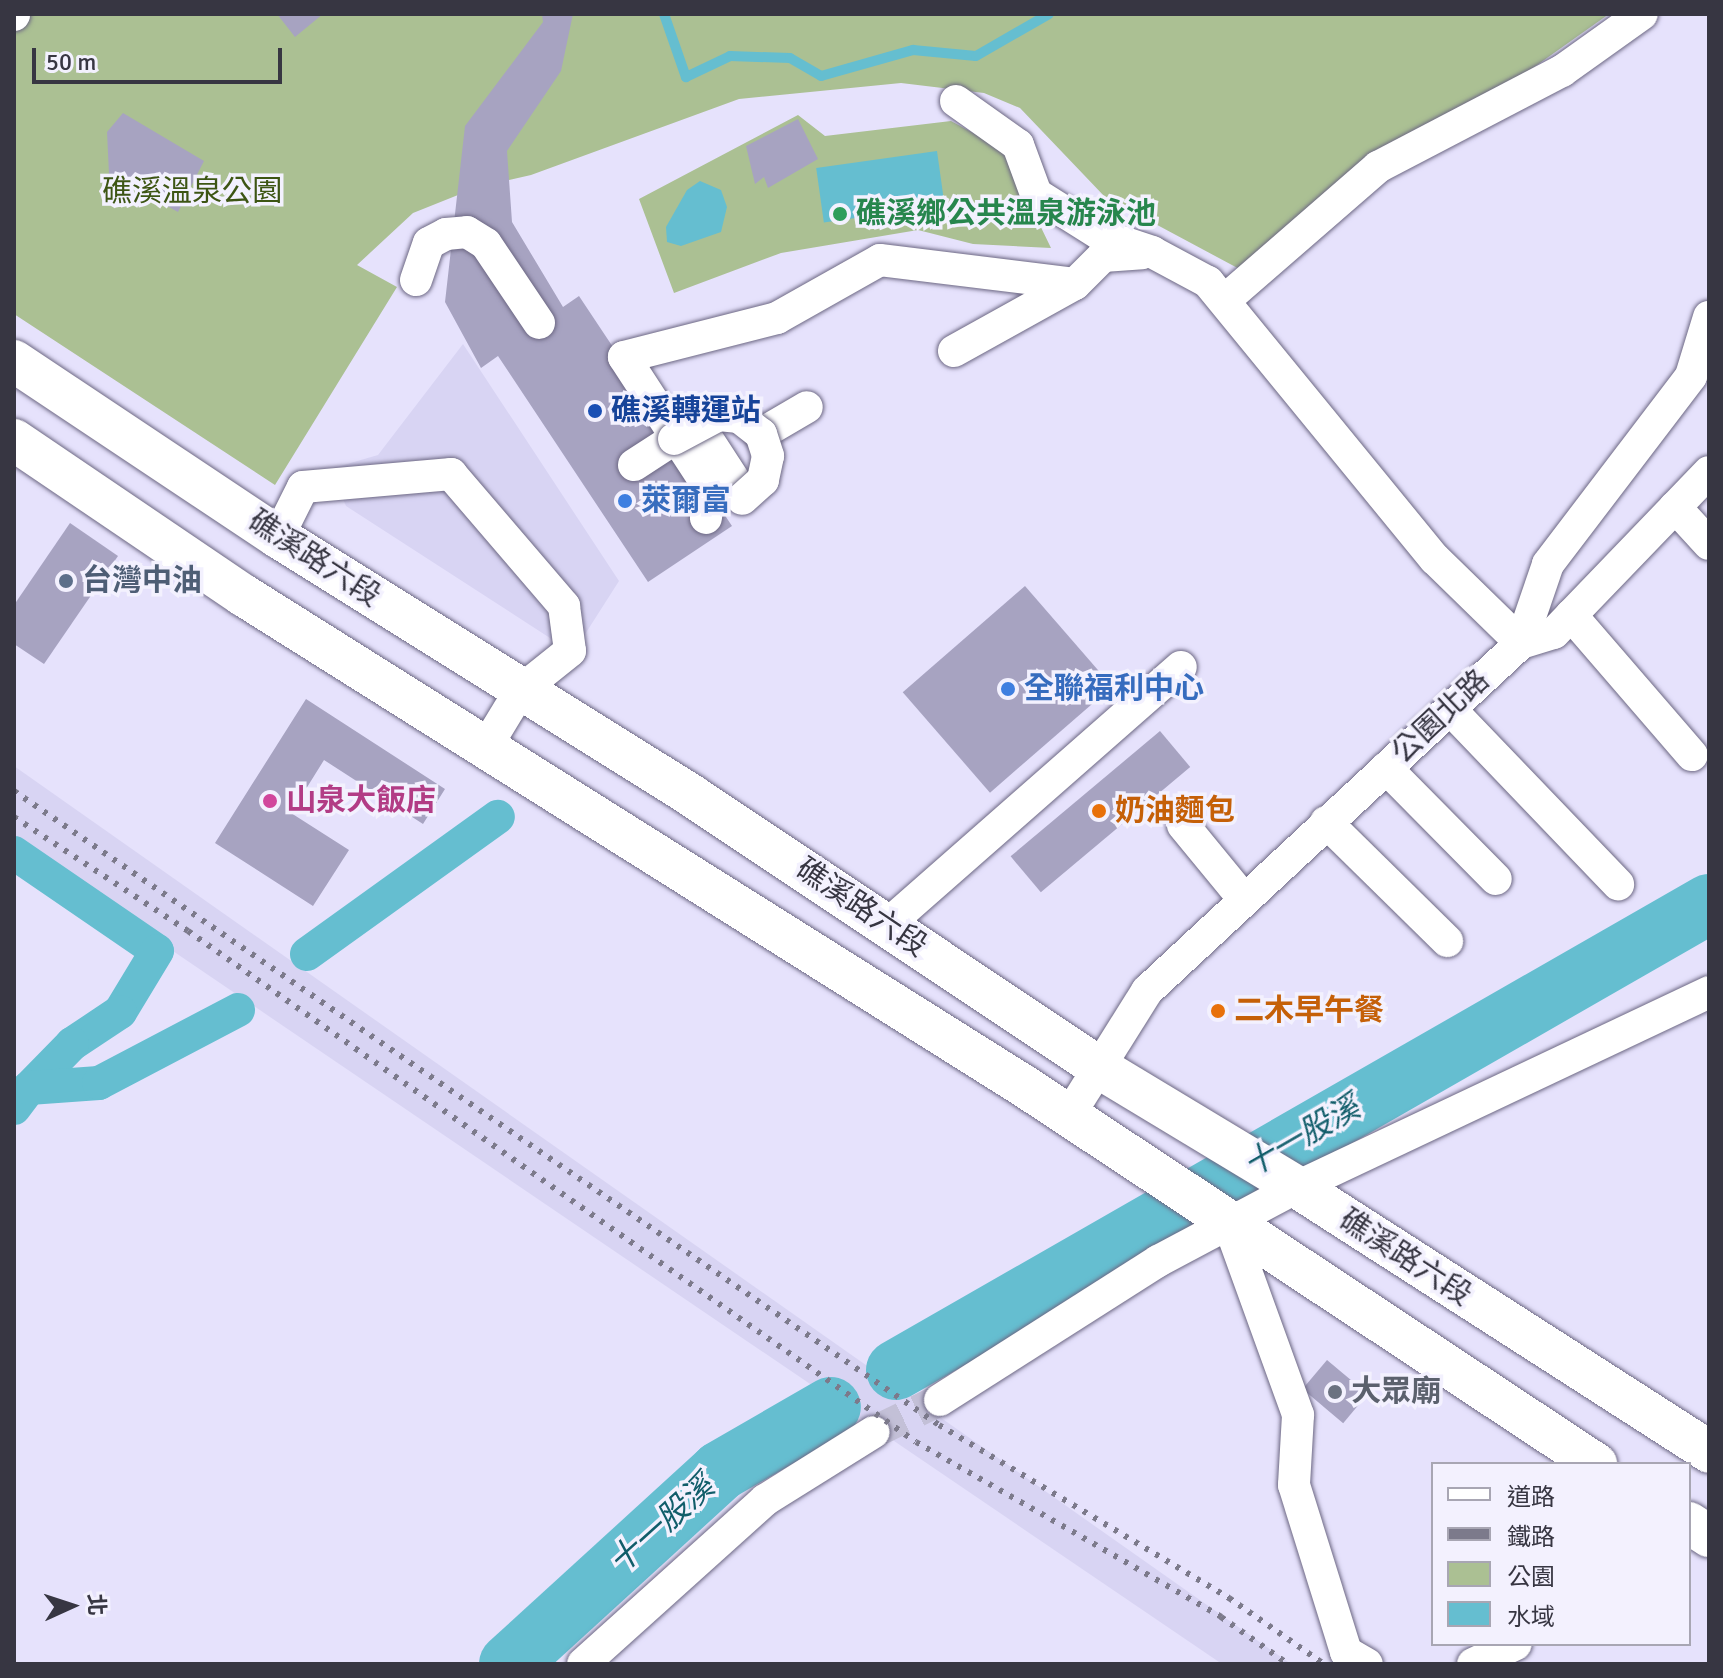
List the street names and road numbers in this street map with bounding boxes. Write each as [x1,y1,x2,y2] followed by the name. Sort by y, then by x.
[241,503,387,615] street label: 礁溪路六段
[1385,663,1497,771] street label: 公園北路
[789,851,933,965] street label: 礁溪路六段
[1332,1202,1478,1314] street label: 礁溪路六段

